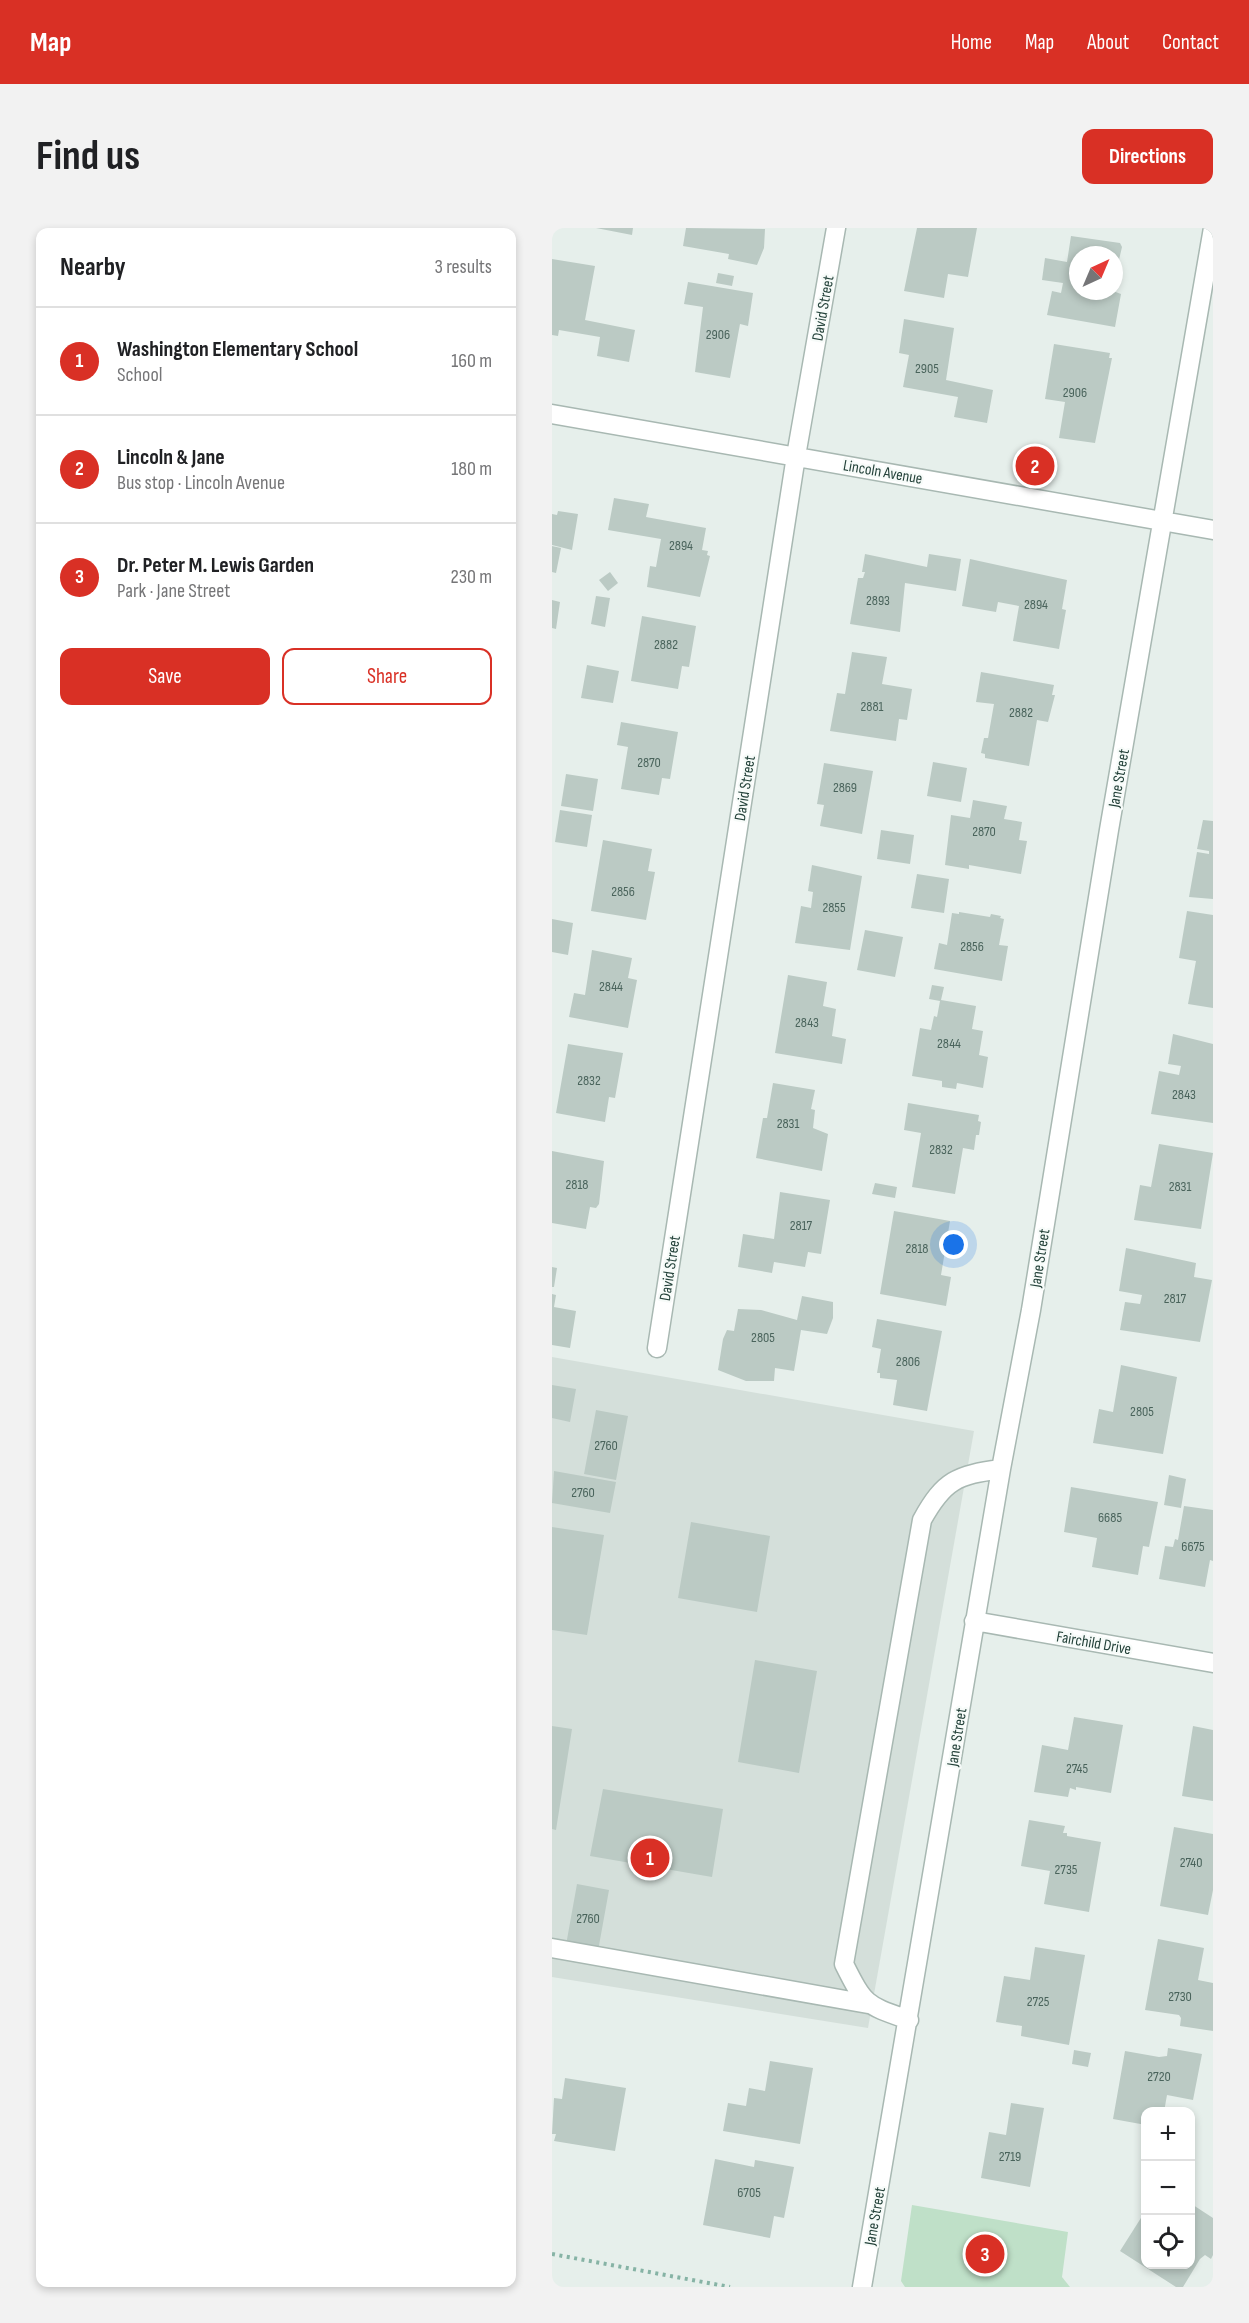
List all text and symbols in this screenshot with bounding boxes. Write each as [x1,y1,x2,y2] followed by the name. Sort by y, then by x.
[30,26,71,59] text: Map
[951,30,992,55] text: Home
[1025,30,1054,55] text: Map
[1087,30,1129,55] text: About
[1162,30,1219,55] text: Contact
[1082,129,1213,184] button: Directions
[36,131,140,182] text: Find us
[1069,246,1123,300] north arrow
[60,252,126,283] text: Nearby
[435,255,492,279] text: 3 results
[808,274,839,342] street label: David Street
[706,326,730,343] house number: 2906
[117,336,358,363] text: Washington Elementary School
[76,349,83,373] text: 1
[451,349,492,373] text: 160 m
[915,360,939,377] house number: 2905
[117,363,162,387] text: School
[1063,384,1087,401] house number: 2906
[117,444,225,471] text: Lincoln & Jane
[1016,444,1054,488] pin: 2
[842,456,924,489] street label: Lincoln Avenue
[75,457,84,481] text: 2
[451,457,492,481] text: 180 m
[117,471,285,495] text: Bus stop · Lincoln Avenue
[669,537,693,554] house number: 2894
[117,552,314,579] text: Dr. Peter M. Lewis Garden
[75,565,84,589] text: 3
[450,565,492,589] text: 230 m
[117,579,230,603] text: Park · Jane Street
[866,592,890,609] house number: 2893
[1024,596,1048,613] house number: 2894
[654,636,678,653] house number: 2882
[60,648,270,705] button: Save
[282,648,492,705] button: Share
[861,698,884,715] house number: 2881
[1009,704,1033,721] house number: 2882
[1105,747,1134,810] street label: Jane Street
[637,754,661,771] house number: 2870
[731,754,760,822] street label: David Street
[833,779,857,796] house number: 2869
[972,823,996,840] house number: 2870
[611,883,635,900] house number: 2856
[822,899,846,916] house number: 2855
[960,938,984,955] house number: 2856
[599,978,623,995] house number: 2844
[795,1014,819,1031] house number: 2843
[937,1035,961,1052] house number: 2844
[577,1072,601,1089] house number: 2832
[1172,1086,1196,1103] house number: 2843
[777,1115,799,1132] house number: 2831
[929,1141,953,1158] house number: 2832
[566,1176,588,1193] house number: 2818
[1169,1178,1191,1195] house number: 2831
[790,1217,813,1234] house number: 2817
[1026,1227,1054,1290] street label: Jane Street
[939,1230,968,1259] your location
[656,1234,685,1302] street label: David Street
[906,1240,928,1257] house number: 2818
[1164,1290,1187,1307] house number: 2817
[751,1329,775,1346] house number: 2805
[896,1353,920,1370] house number: 2806
[1130,1403,1154,1420] house number: 2805
[594,1437,618,1454] house number: 2760
[571,1484,595,1501] house number: 2760
[1098,1509,1122,1526] house number: 6685
[1181,1538,1205,1555] house number: 6675
[1055,1628,1133,1659] street label: Fairchild Drive
[943,1706,971,1769] street label: Jane Street
[1066,1760,1088,1777] house number: 2745
[630,1836,670,1880] pin: 1
[1180,1854,1202,1871] house number: 2740
[1055,1861,1078,1878] house number: 2735
[576,1910,600,1927] house number: 2760
[1168,1988,1192,2005] house number: 2730
[1027,1993,1050,2010] house number: 2725
[1147,2068,1171,2085] house number: 2720
[1141,2107,1195,2269] map controls
[1141,2107,1195,2161] button: +
[999,2148,1021,2165] house number: 2719
[1141,2161,1195,2215] button: −
[737,2184,761,2201] house number: 6705
[861,2185,890,2248] street label: Jane Street
[1141,2215,1195,2269] button: locate
[966,2232,1004,2276] pin: 3

